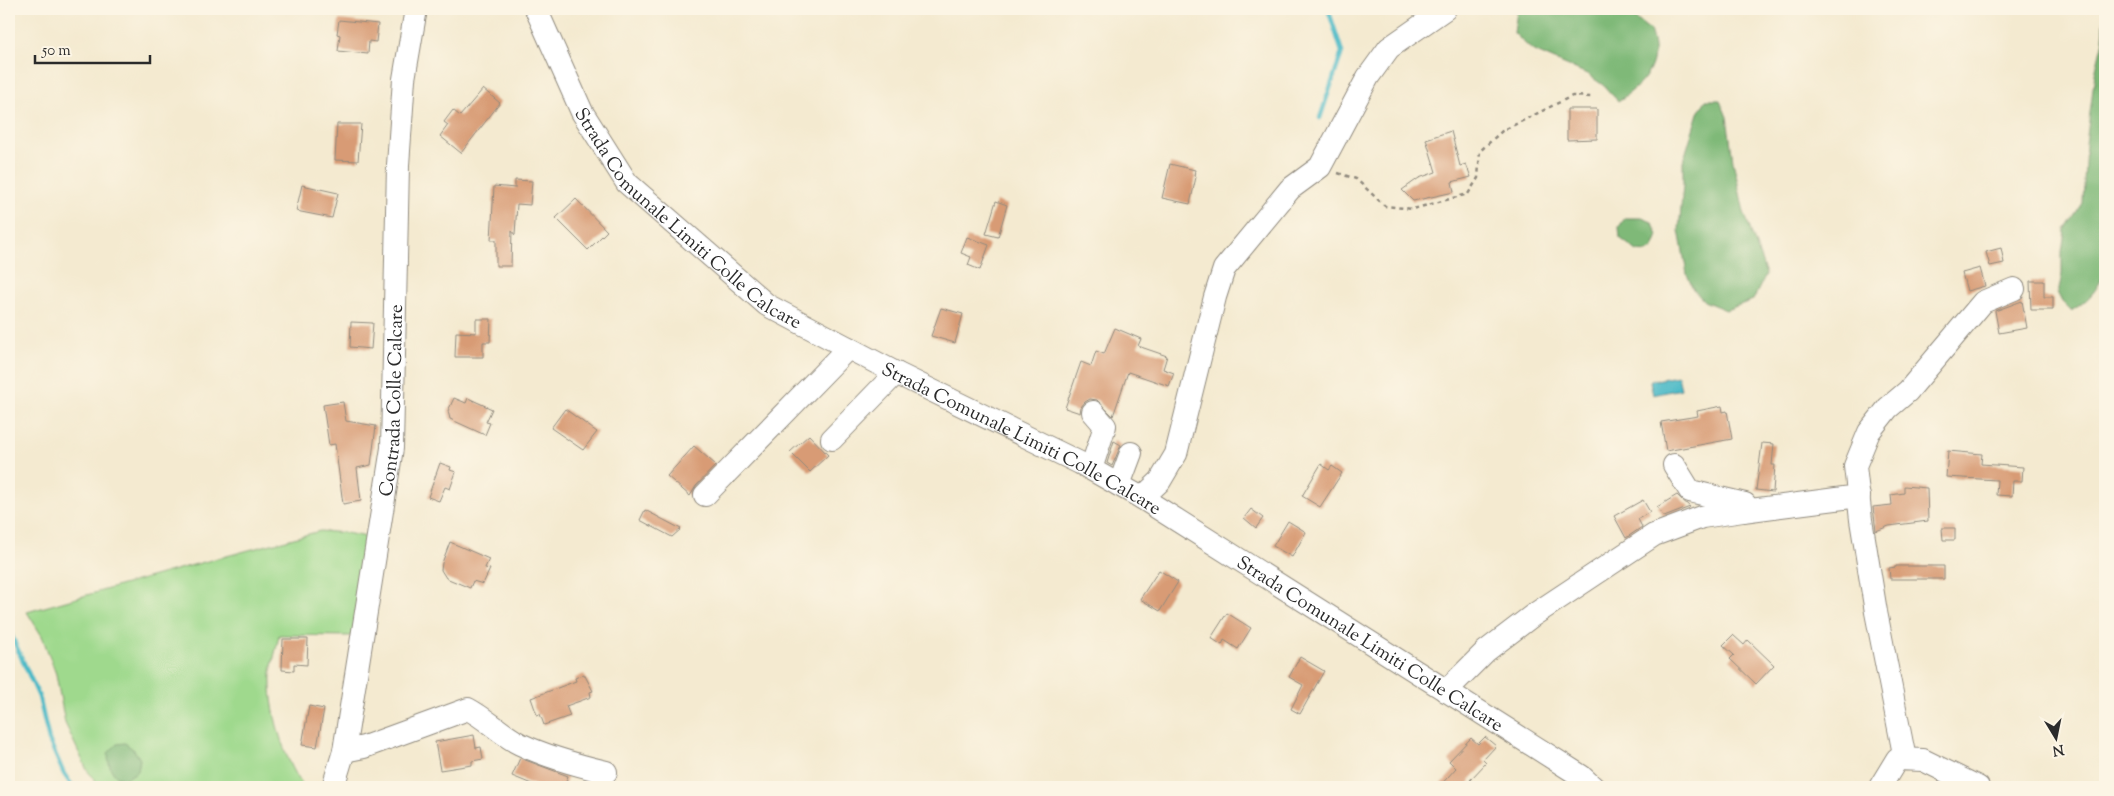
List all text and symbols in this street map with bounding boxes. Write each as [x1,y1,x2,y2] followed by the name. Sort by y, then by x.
[35,32,150,64] scale bar
[41,41,71,62] text: 50 m
[567,103,806,337] street label: Strada Comunale Limiti Colle Calcare
[374,304,411,499] street label: Contrada Colle Calcare
[876,357,1166,523] street label: Strada Comunale Limiti Colle Calcare
[1231,550,1508,740] street label: Strada Comunale Limiti Colle Calcare
[2032,714,2082,764] north arrow
[2051,738,2065,760] text: N

